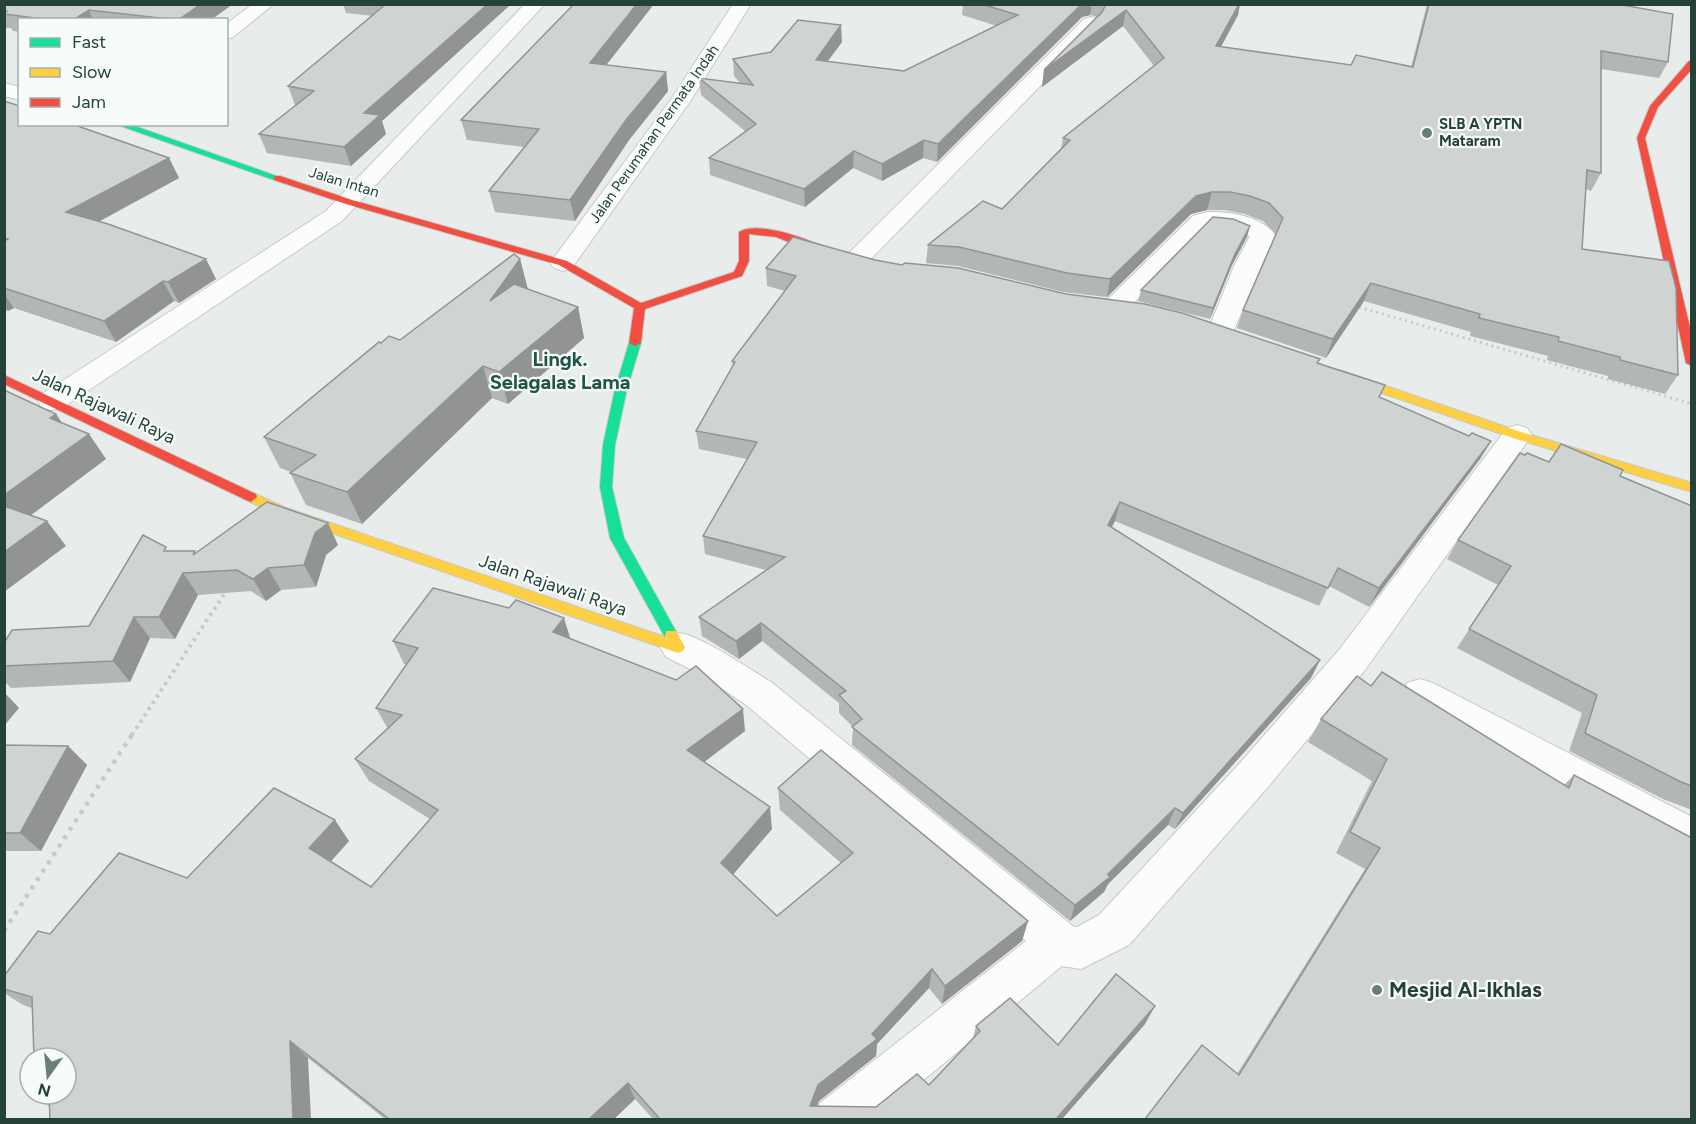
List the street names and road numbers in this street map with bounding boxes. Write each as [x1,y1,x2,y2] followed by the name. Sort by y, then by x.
[585,41,723,227] street label: Jalan Perumahan Permata Indah
[307,163,381,201] street label: Jalan Intan
[29,363,179,449] street label: Jalan Rajawali Raya
[476,549,630,621] street label: Jalan Rajawali Raya

